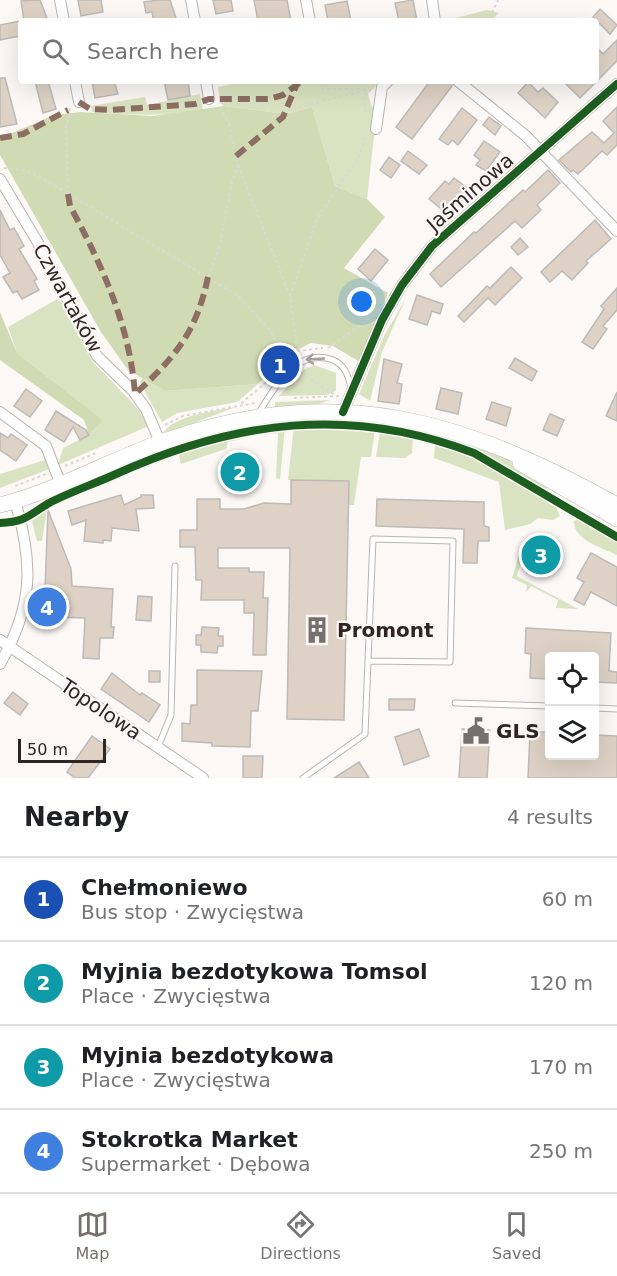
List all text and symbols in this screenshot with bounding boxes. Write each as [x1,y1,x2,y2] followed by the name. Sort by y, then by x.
[18,18,599,84] search box
[39,35,72,68] icon: search
[87,39,219,64] text: Search here
[420,148,518,238] street label: Jaśminowa
[28,239,108,357] street label: Czwartaków
[347,287,376,316] your location
[260,342,300,388] pin: 1
[306,353,325,364] one-way arrow
[220,450,260,494] pin: 2
[522,532,560,578] pin: 3
[28,584,66,630] pin: 4
[302,615,332,645] building icon: Promont
[337,618,434,642] place label: Promont
[545,652,599,760] map controls
[545,652,599,706] button: locate
[55,673,146,745] street label: Topolowa
[545,706,599,760] button: layers
[461,716,491,746] public building icon: GLS
[496,719,540,743] place label: GLS
[18,736,106,764] scale bar
[27,740,68,759] text: 50 m
[24,802,129,832] text: Nearby
[507,805,593,829] text: 4 results
[81,875,248,900] text: Chełmoniewo
[37,887,50,911] text: 1
[542,887,593,911] text: 60 m
[81,900,304,924] text: Bus stop · Zwycięstwa
[81,959,428,984] text: Myjnia bezdotykowa Tomsol
[37,971,50,995] text: 2
[529,971,593,995] text: 120 m
[81,984,271,1008] text: Place · Zwycięstwa
[81,1043,334,1068] text: Myjnia bezdotykowa
[37,1055,50,1079] text: 3
[529,1055,593,1079] text: 170 m
[81,1068,271,1092] text: Place · Zwycięstwa
[81,1127,298,1152] text: Stokrotka Market
[37,1139,50,1163] text: 4
[529,1139,593,1163] text: 250 m
[81,1152,311,1176] text: Supermarket · Dębowa
[76,1208,109,1263] tab: Map
[260,1208,341,1263] tab: Directions
[492,1208,541,1263] tab: Saved

